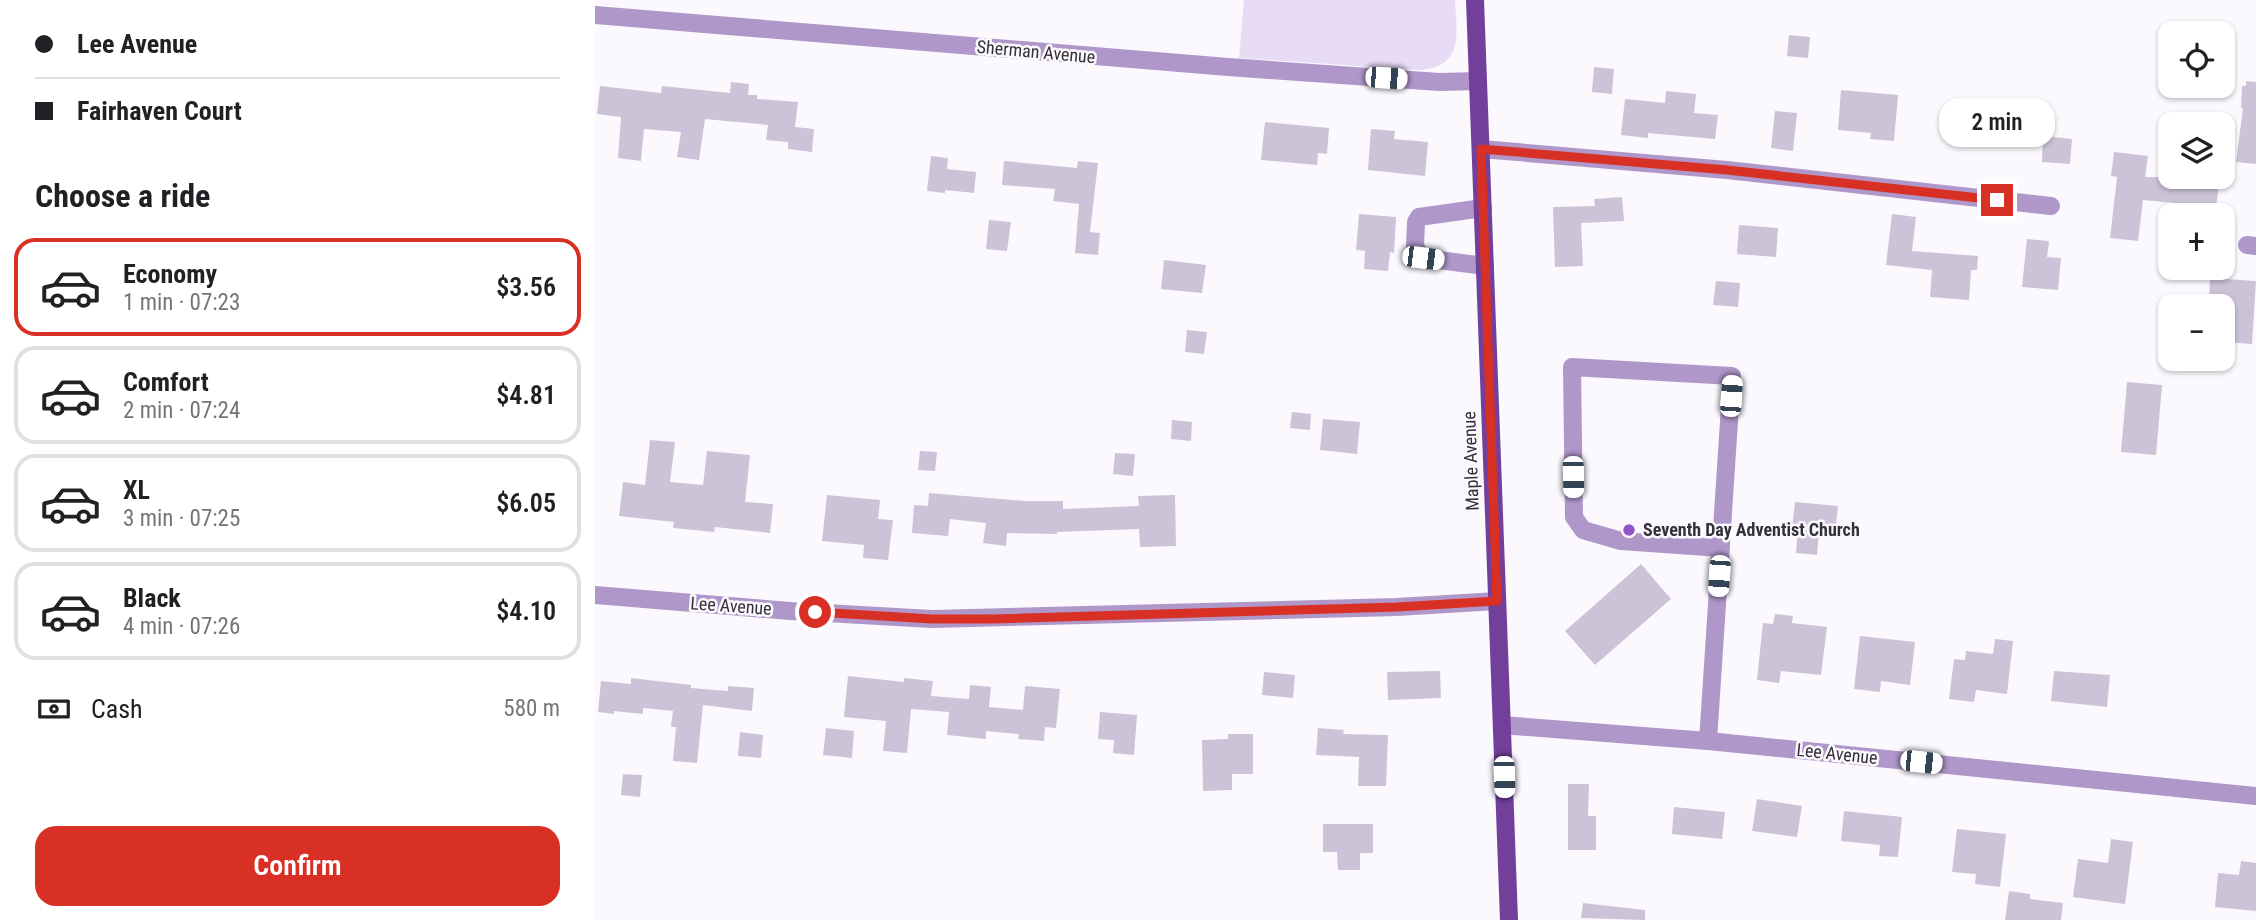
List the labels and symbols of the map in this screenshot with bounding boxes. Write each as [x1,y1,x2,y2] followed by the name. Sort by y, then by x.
[976,36,1096,67] street label: Sherman Avenue
[1365,66,1408,90] car
[1939,99,2055,148] callout: 2 min
[1981,184,2013,216] route end
[1401,245,1446,271] car
[1720,374,1743,418] car
[1458,411,1483,511] street label: Maple Avenue
[1563,456,1584,498] car
[1643,519,1860,540] place label: Seventh Day Adventist Church
[1621,522,1637,538] marker: Seventh Day Adventist Church
[1708,554,1731,598] car
[690,592,772,619] street label: Lee Avenue
[799,596,831,628] route start
[1795,739,1879,768] street label: Lee Avenue
[1900,749,1943,775] car
[1493,756,1516,798] car

